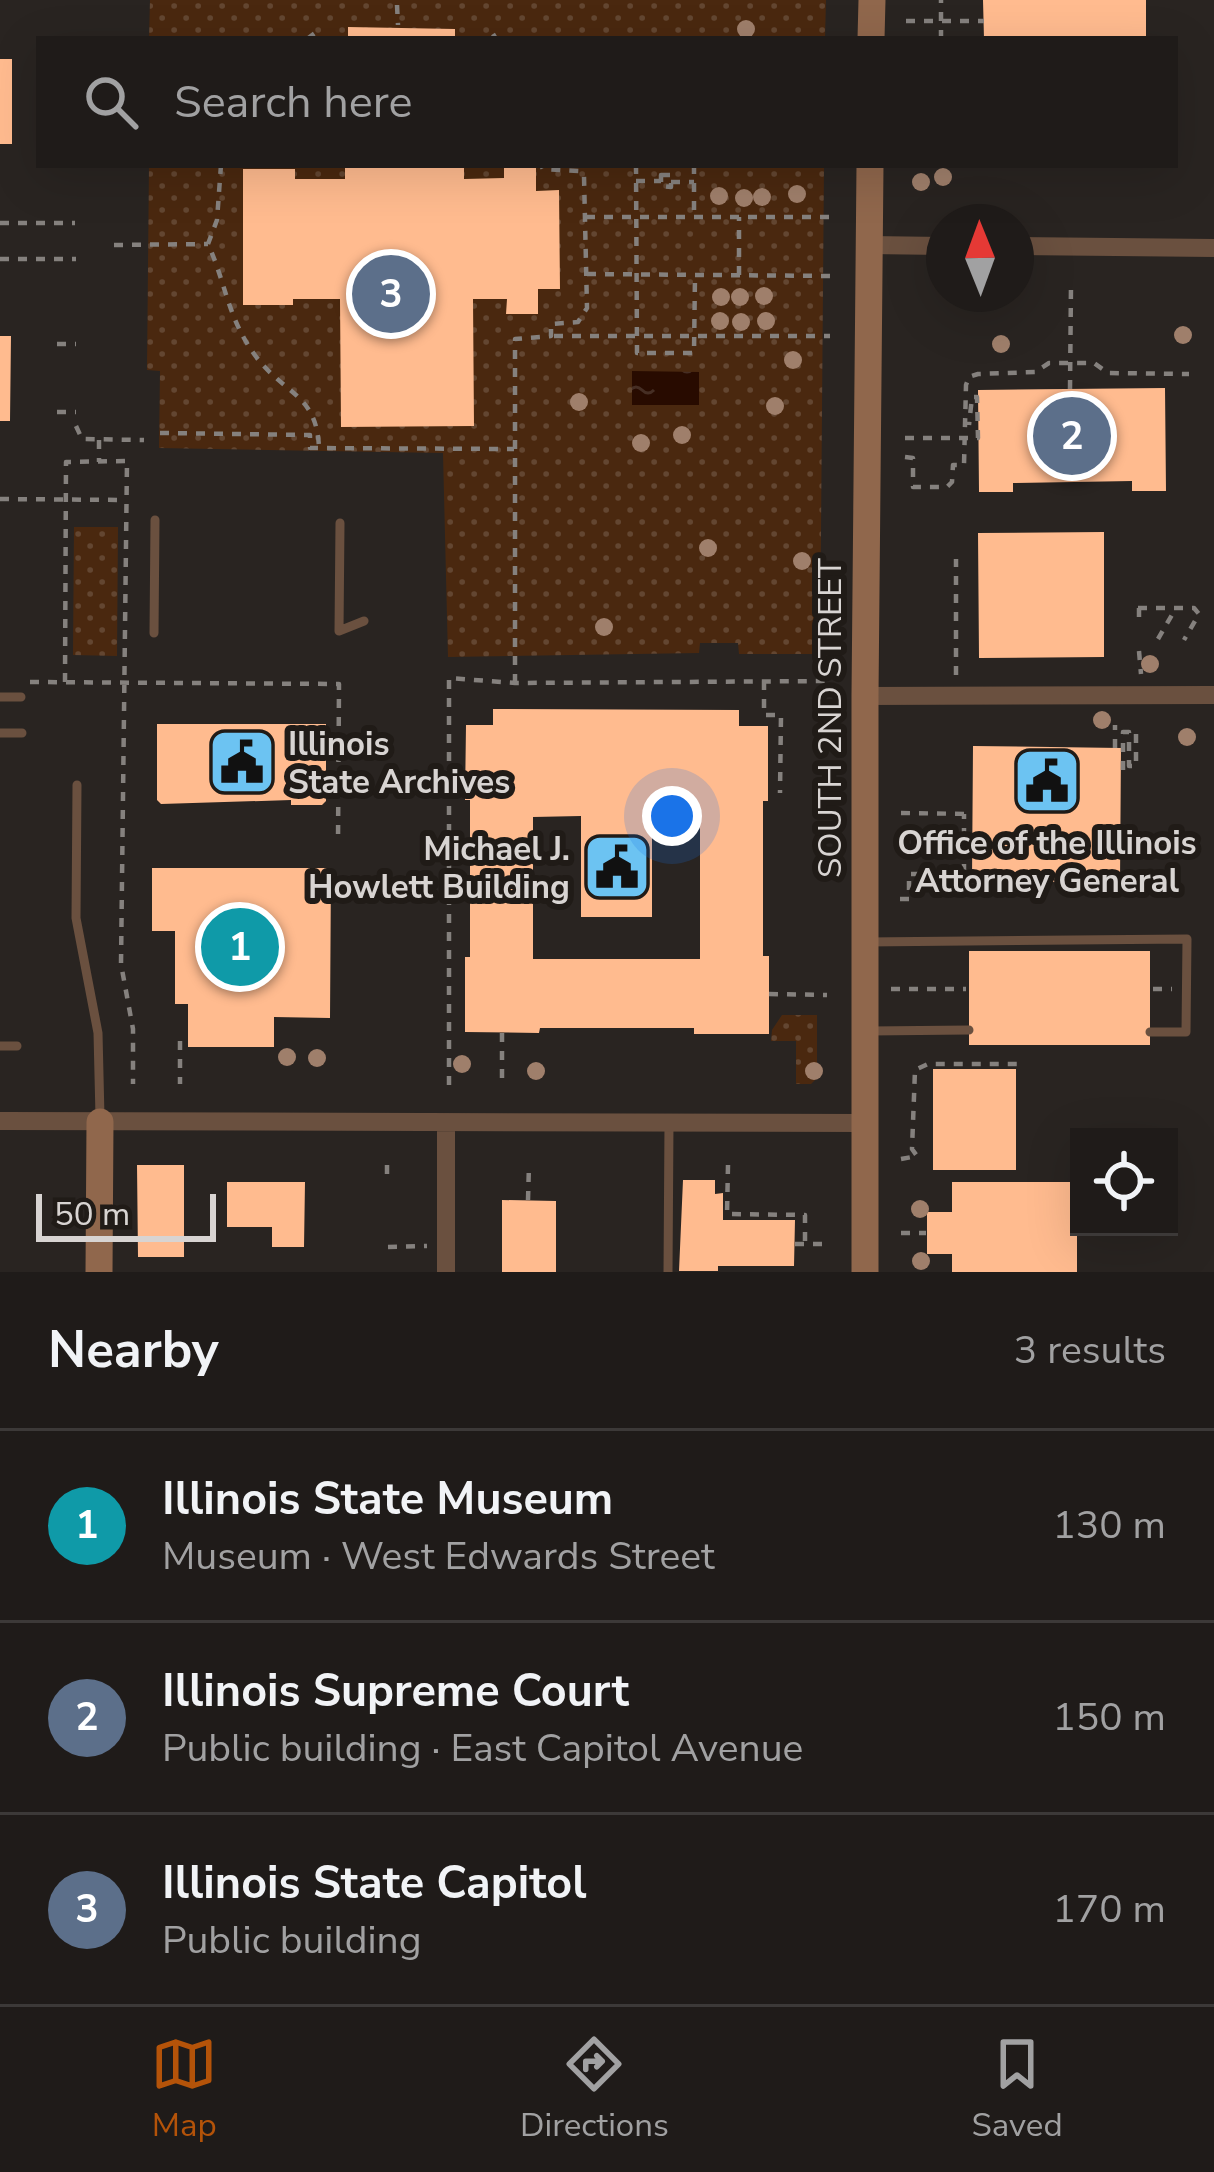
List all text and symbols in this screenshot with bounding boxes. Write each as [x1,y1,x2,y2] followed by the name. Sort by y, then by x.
[36,36,1178,168] search box
[78,69,144,135] icon: search
[174,72,413,133] text: Search here
[926,204,1034,312] north arrow
[352,249,430,339] pin: 3
[1033,391,1111,481] pin: 2
[808,558,853,878] street label: SOUTH 2ND STREET
[288,722,510,805] place label: Illinois State Archives
[207,727,277,797] public building icon: Illinois State Archives
[1012,746,1082,816] public building icon: Office of the Illinois Attorney General
[642,786,702,846] your location
[897,821,1197,904] place label: Office of the Illinois Attorney General
[308,827,570,910] place label: Michael J. Howlett Building
[582,832,652,902] public building icon: Michael J. Howlett Building
[201,902,279,992] pin: 1
[1070,1128,1178,1236] map controls
[1070,1128,1178,1236] button: locate
[36,1188,216,1241] scale bar
[54,1192,130,1237] text: 50 m
[48,1315,219,1385] text: Nearby
[1014,1324,1166,1377] text: 3 results
[162,1469,613,1530] text: Illinois State Museum
[75,1499,99,1552] text: 1
[1052,1499,1166,1552] text: 130 m
[162,1530,715,1583] text: Museum · West Edwards Street
[162,1661,629,1722] text: Illinois Supreme Court
[75,1691,99,1744] text: 2
[1052,1691,1166,1744] text: 150 m
[162,1722,803,1775] text: Public building · East Capitol Avenue
[162,1853,587,1914] text: Illinois State Capitol
[75,1883,99,1936] text: 3
[1052,1883,1166,1936] text: 170 m
[162,1914,422,1967] text: Public building
[151,2031,217,2148] tab: Map
[520,2031,669,2148] tab: Directions
[971,2031,1063,2148] tab: Saved

